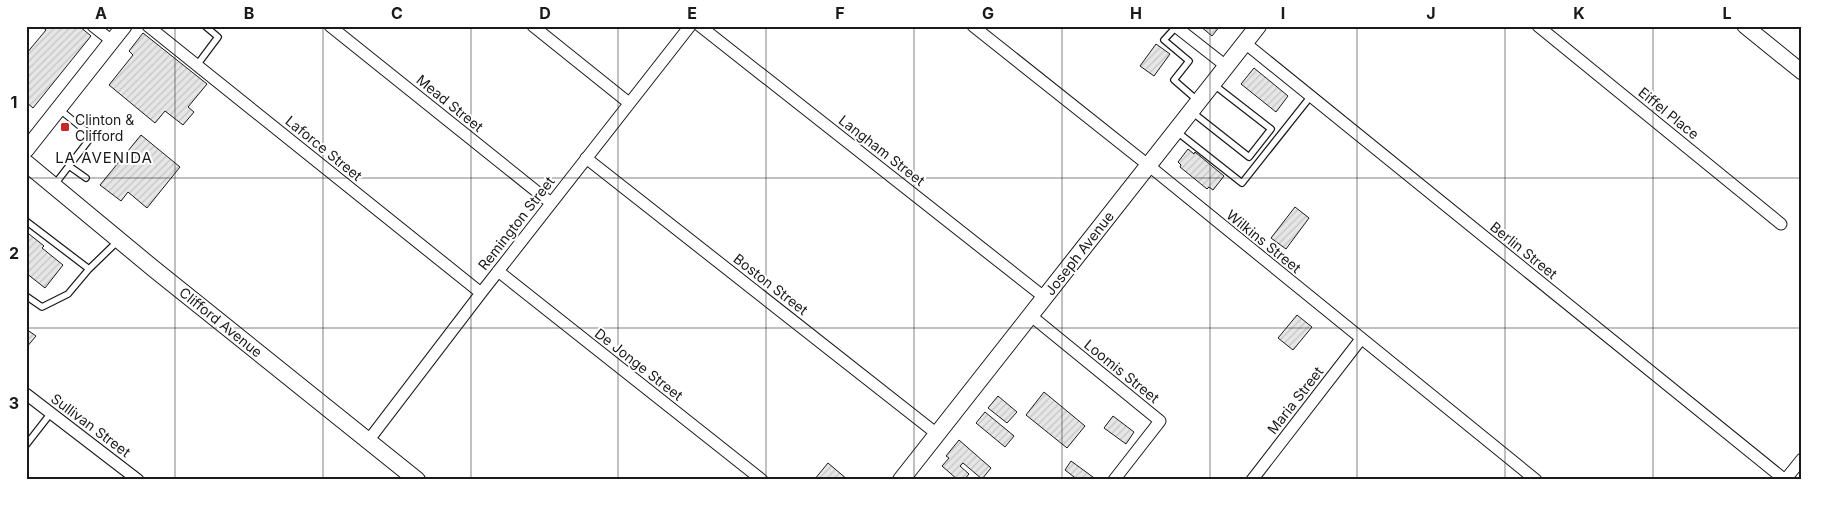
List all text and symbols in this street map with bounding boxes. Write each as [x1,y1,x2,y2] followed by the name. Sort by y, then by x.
[95,3,107,23] text: A
[244,3,254,23] text: B
[391,3,403,23] text: C
[539,3,551,23] text: D
[687,3,697,23] text: E
[835,3,845,23] text: F
[982,3,994,23] text: G
[1130,3,1142,23] text: H
[1281,3,1285,23] text: I
[1426,3,1436,23] text: J
[1573,3,1585,23] text: K
[1722,3,1732,23] text: L
[413,71,487,135] street label: Mead Street
[1635,83,1703,143] street label: Eiffel Place
[11,92,17,112] text: 1
[75,111,134,144] place label: Clinton & Clifford
[836,111,929,189] street label: Langham Street
[282,112,366,184] street label: Laforce Street
[59,121,71,133] marker: Clinton & Clifford
[55,148,153,167] district label: LA AVENIDA
[474,173,558,273] street label: Remington Street
[1223,206,1305,276] street label: Wilkins Street
[1041,208,1117,298] street label: Joseph Avenue
[1487,218,1561,282] street label: Berlin Street
[9,243,19,263] text: 2
[731,250,812,319] street label: Boston Street
[176,283,266,361] street label: Clifford Avenue
[592,324,687,404] street label: De Jonge Street
[1081,336,1163,407] street label: Loomis Street
[1263,363,1327,437] street label: Maria Street
[48,390,134,461] street label: Sullivan Street
[9,393,19,413] text: 3

